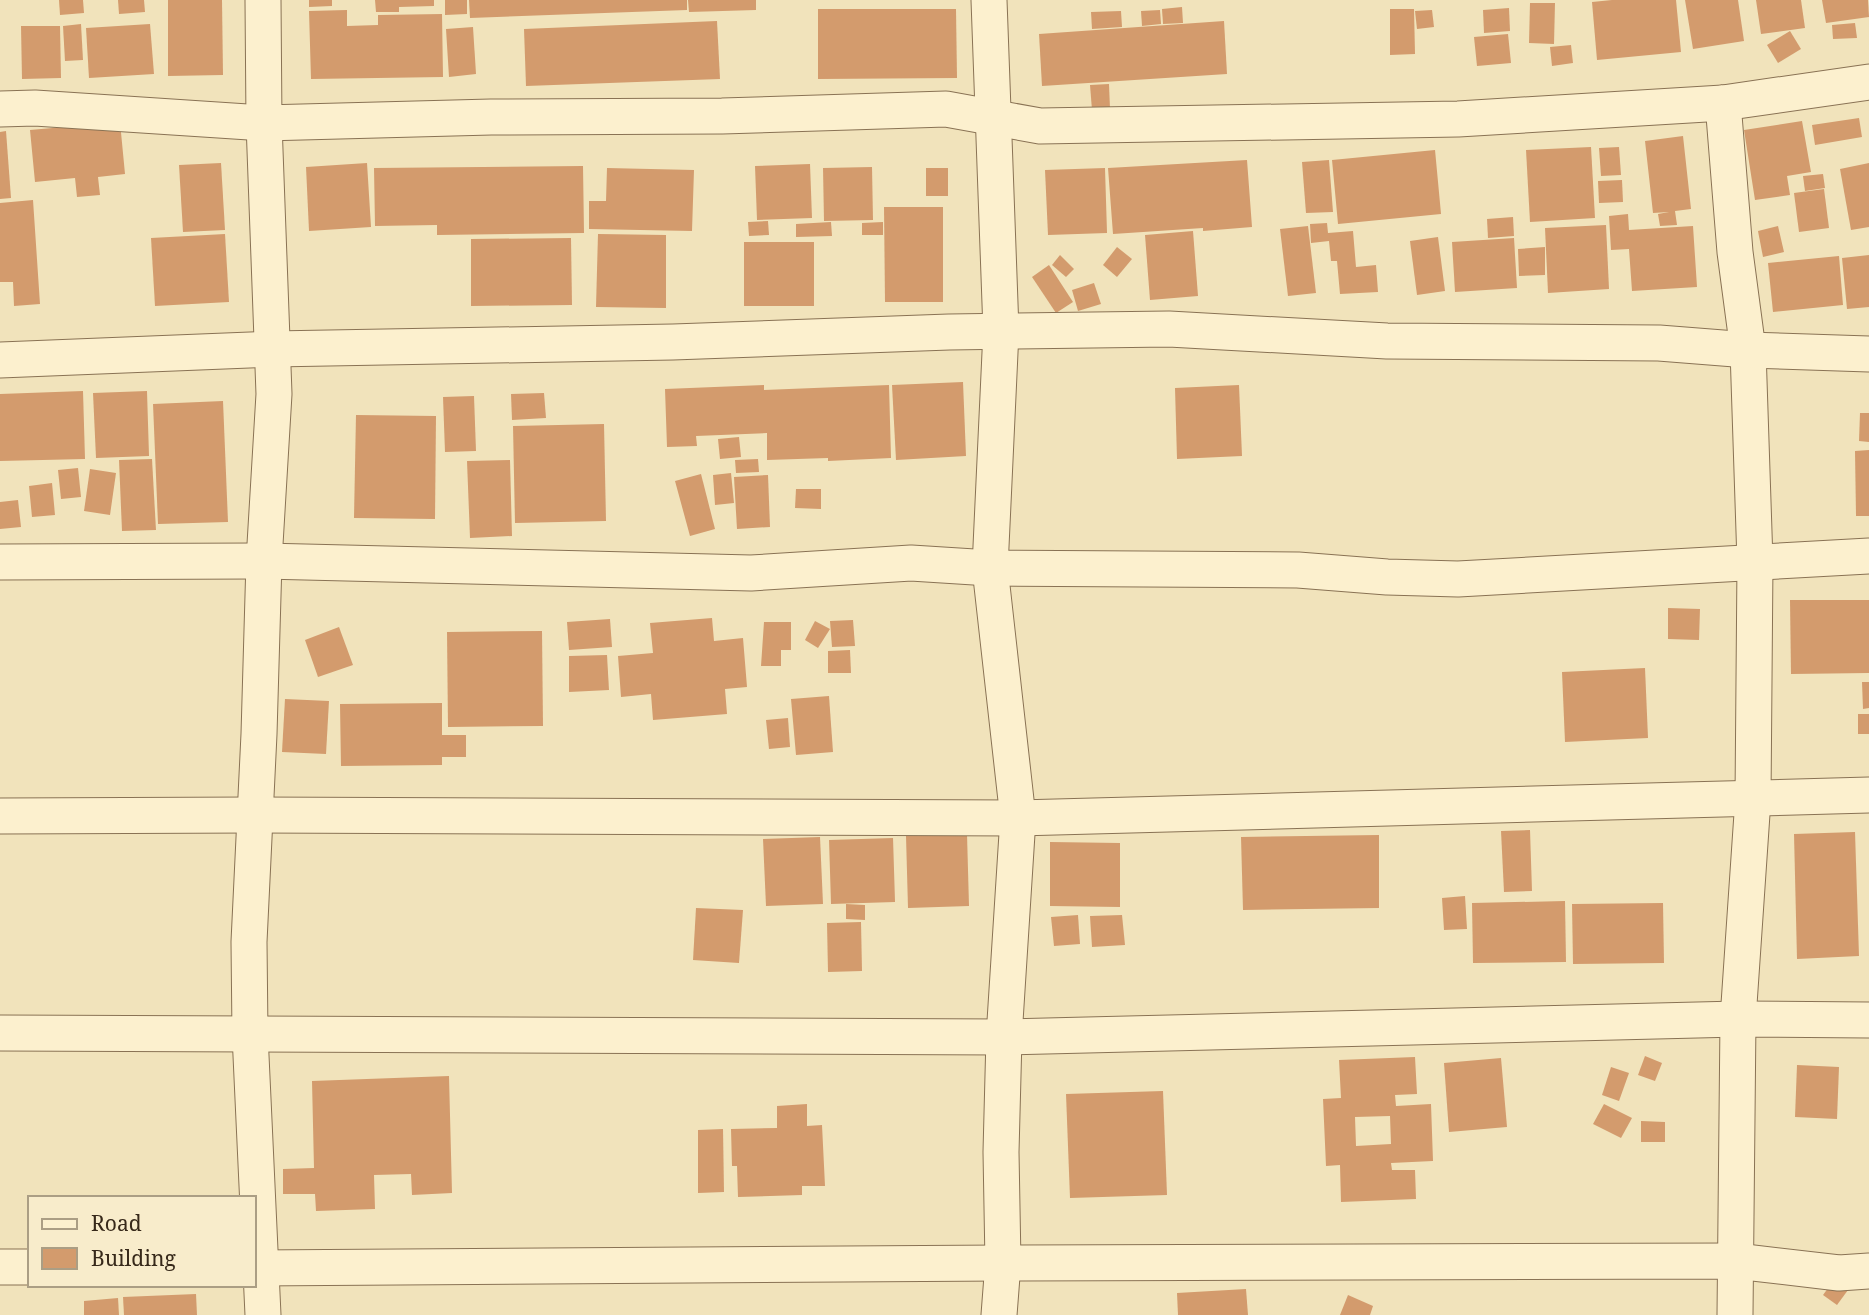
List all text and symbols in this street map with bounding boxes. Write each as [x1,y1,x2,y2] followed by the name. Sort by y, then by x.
[28,1196,256,1287] legend
[91,1209,142,1237] text: Road
[91,1244,176,1272] text: Building

